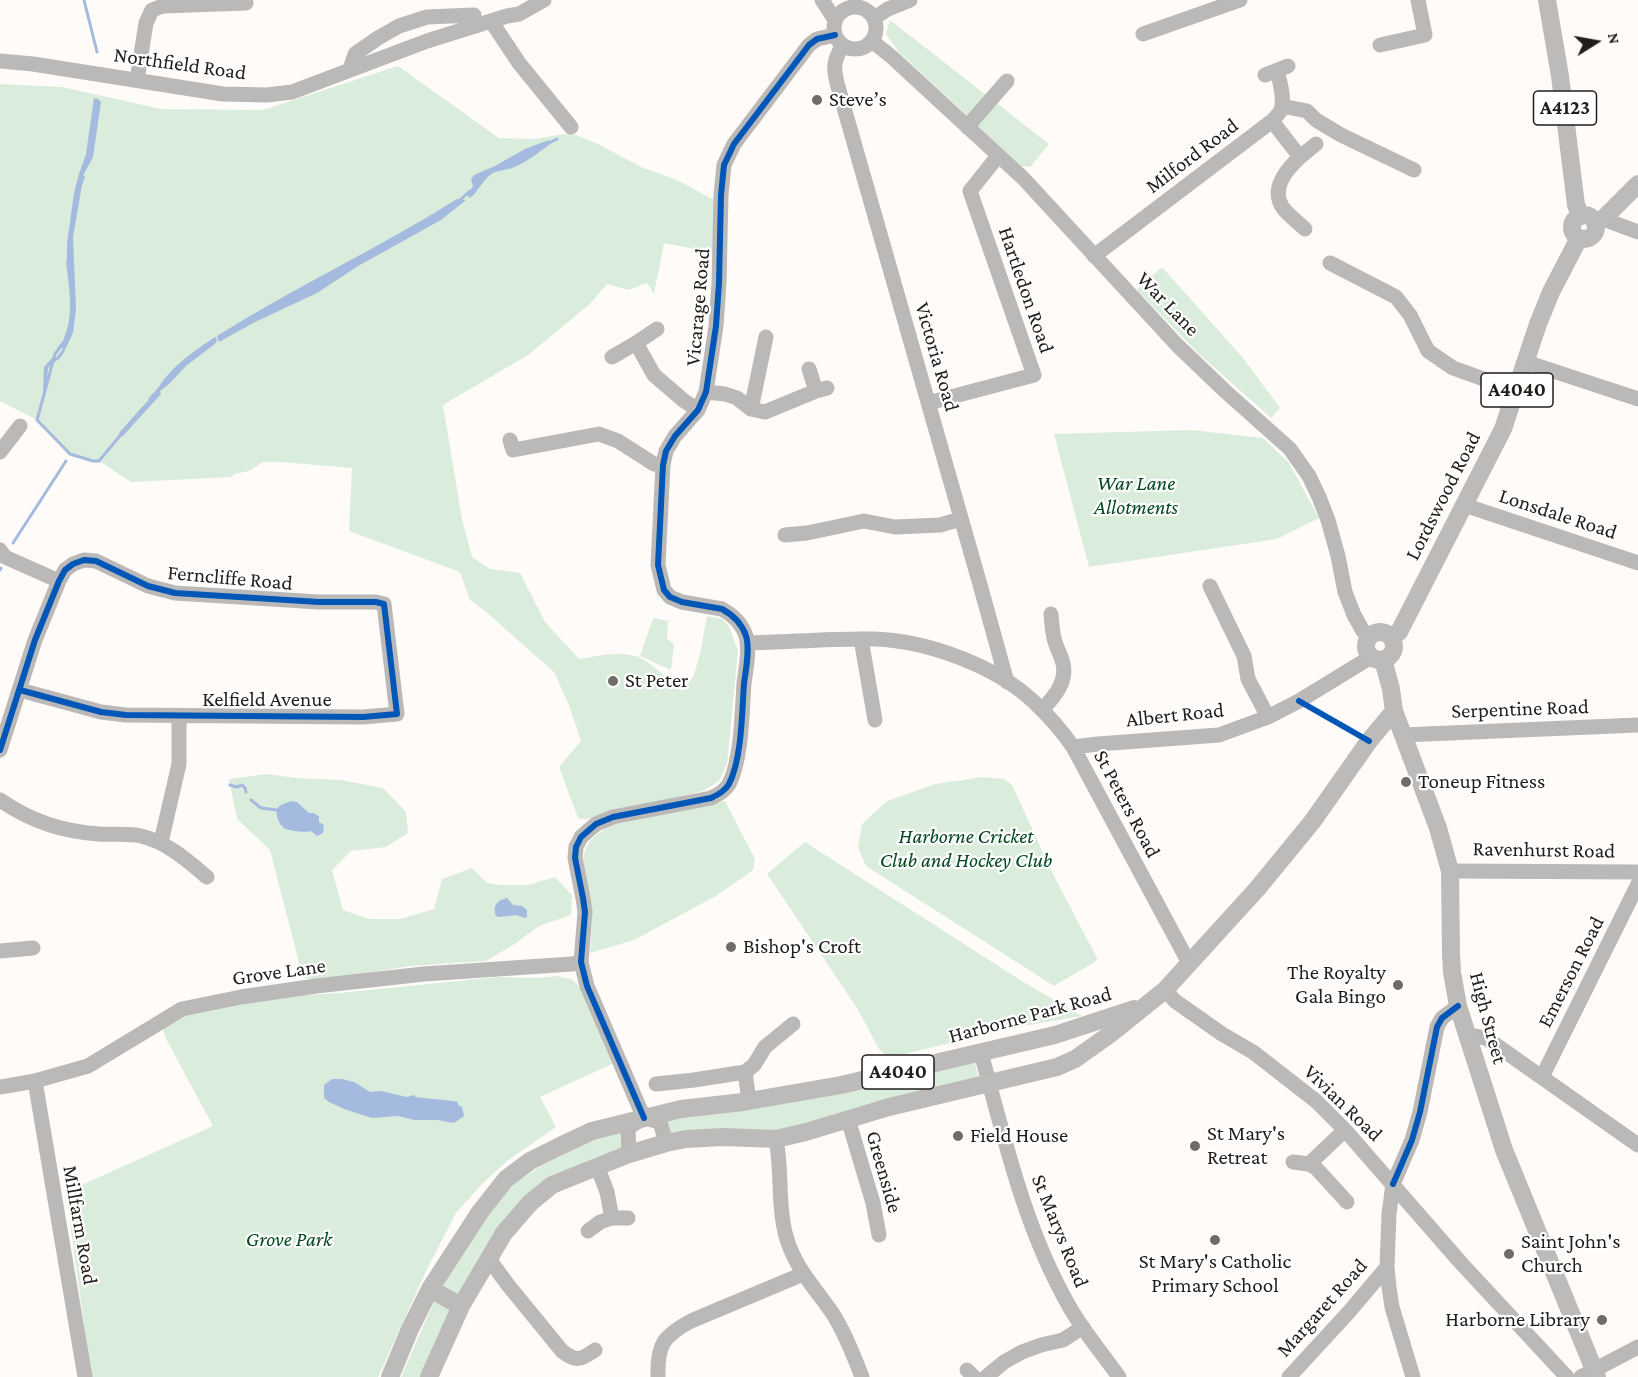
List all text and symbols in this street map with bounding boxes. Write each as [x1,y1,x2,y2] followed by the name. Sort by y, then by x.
[1566,12,1626,72] north arrow
[1605,31,1624,45] text: N
[112,42,248,86] street label: Northfield Road
[829,87,887,113] place label: Steve’s
[1534,91,1596,125] road number: A4123
[810,93,824,107] marker: Steve’s
[1141,113,1243,199] street label: Milford Road
[993,224,1059,356] street label: Hartledon Road
[680,247,716,367] street label: Vicarage Road
[1131,266,1205,342] street label: War Lane
[909,300,965,414] street label: Victoria Road
[1481,373,1553,407] road number: A4040
[1400,428,1486,564] street label: Lordswood Road
[1094,471,1178,521] park label: War Lane Allotments
[1496,483,1620,545] street label: Lonsdale Road
[166,560,294,596] street label: Ferncliffe Road
[625,668,689,694] place label: St Peter
[606,674,620,688] marker: St Peter
[202,687,332,713] street label: Kelfield Avenue
[1451,694,1589,724] street label: Serpentine Road
[1125,697,1225,733] street label: Albert Road
[1088,746,1166,862] street label: St Peters Road
[1418,769,1545,795] place label: Toneup Fitness
[1399,775,1413,789] marker: Toneup Fitness
[880,824,1052,874] park label: Harborne Cricket Club and Hockey Club
[1473,836,1615,864] street label: Ravenhurst Road
[1532,912,1610,1032] street label: Emerson Road
[743,934,861,960] place label: Bishop's Croft
[724,940,738,954] marker: Bishop's Croft
[231,953,327,991] street label: Grove Lane
[1287,960,1386,1010] place label: The Royalty Gala Bingo
[1464,969,1512,1067] street label: High Street
[1391,978,1405,992] marker: The Royalty Gala Bingo
[946,981,1114,1049] street label: Harborne Park Road
[862,1055,934,1089] road number: A4040
[1298,1059,1388,1147] street label: Vivian Road
[1207,1121,1285,1171] place label: St Mary's Retreat
[970,1123,1068,1149] place label: Field House
[860,1128,908,1216] street label: Greenside
[951,1129,965,1143] marker: Field House
[1188,1139,1202,1153] marker: St Mary's Retreat
[57,1163,103,1287] street label: Millfarm Road
[1026,1171,1094,1291] street label: St Marys Road
[246,1227,332,1253] park label: Grove Park
[1521,1229,1620,1279] place label: Saint John's Church
[1208,1233,1222,1247] marker: St Mary's Catholic Primary School
[1502,1247,1516,1261] marker: Saint John's Church
[1139,1249,1291,1299] place label: St Mary's Catholic Primary School
[1271,1254,1373,1362] street label: Margaret Road
[1445,1307,1590,1333] place label: Harborne Library
[1595,1313,1609,1327] marker: Harborne Library

